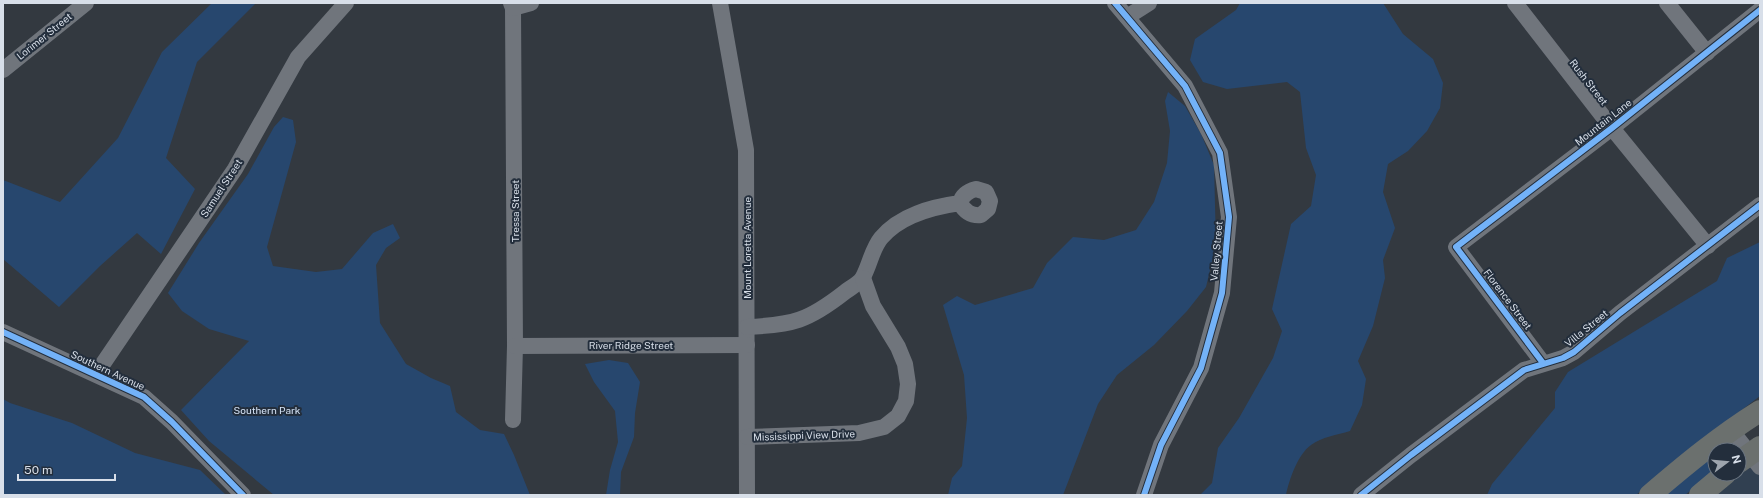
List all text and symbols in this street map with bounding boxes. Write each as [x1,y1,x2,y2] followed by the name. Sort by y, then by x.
[14,10,74,62] street label: Lorimer Street
[1567,57,1611,107] street label: Rush Street
[1572,96,1634,148] street label: Mountain Lane
[198,157,244,219] street label: Samuel Street
[509,180,521,242] street label: Tressa Street
[741,197,753,299] street label: Mount Loretta Avenue
[1207,220,1225,281] street label: Valley Street
[1481,267,1535,332] street label: Florence Street
[1562,307,1610,349] street label: Villa Street
[589,339,673,351] street label: River Ridge Street
[69,348,147,392] street label: Southern Avenue
[234,404,301,416] park label: Southern Park
[753,427,856,443] street label: Mississippi View Drive
[1707,442,1747,482] north arrow
[1730,453,1744,465] text: N
[18,456,115,482] scale bar
[24,463,52,477] text: 50 m

